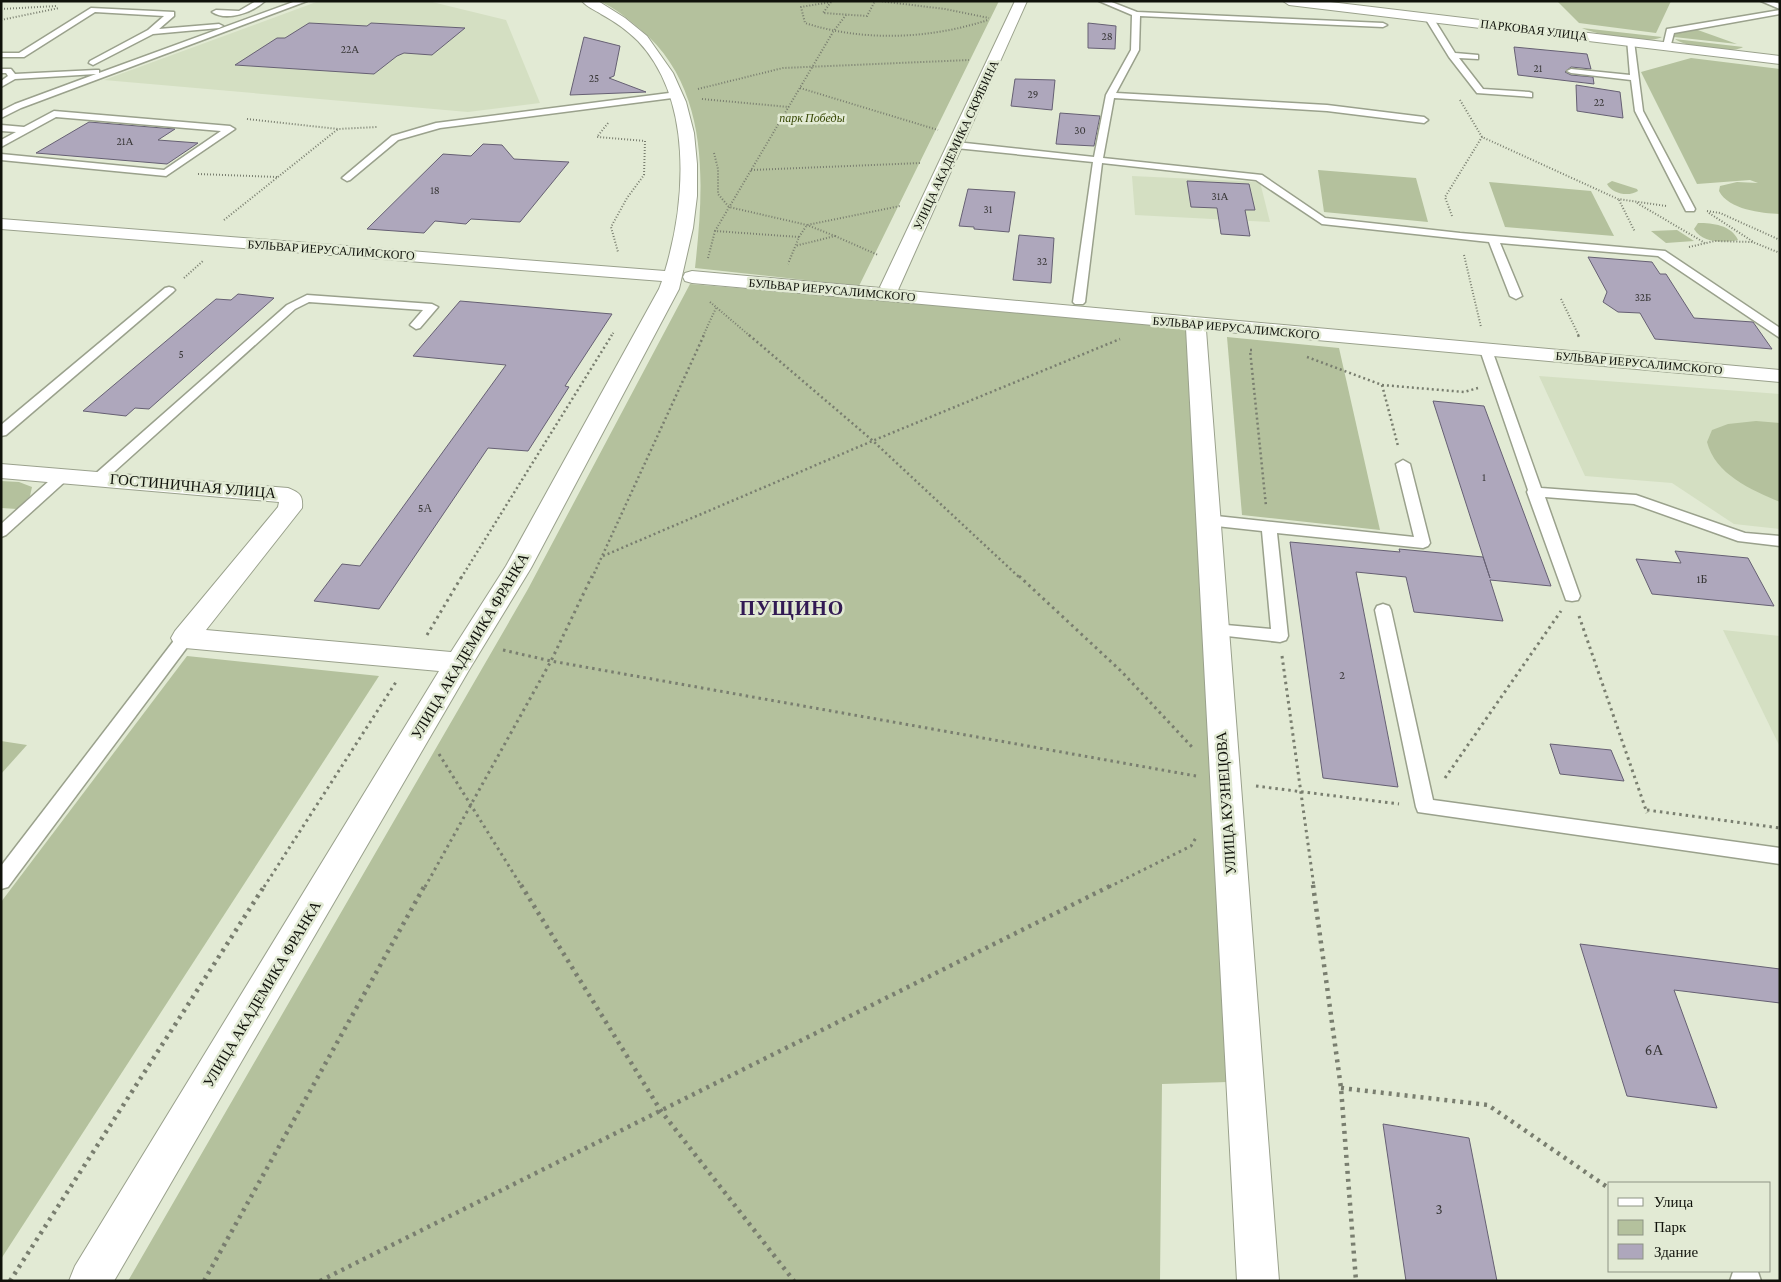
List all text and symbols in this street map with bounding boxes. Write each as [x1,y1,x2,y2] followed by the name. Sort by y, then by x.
[1480,16,1589,44] street label: ПАРКОВАЯ УЛИЦА
[1101,30,1113,42] house number: 28
[341,43,359,55] house number: 22А
[910,58,1002,232] street label: УЛИЦА АКАДЕМИКА СКРЯБИНА
[1534,62,1543,74] house number: 21
[589,72,599,84] house number: 25
[1028,88,1038,100] house number: 29
[1594,96,1604,108] house number: 22
[779,111,845,125] park label: парк Победы
[1074,124,1086,136] house number: 30
[117,135,133,147] house number: 21А
[430,184,440,196] house number: 18
[1212,190,1228,202] house number: 31А
[984,203,993,215] house number: 31
[247,237,415,263] street label: БУЛЬВАР ИЕРУСАЛИМСКОГО
[1037,255,1047,267] house number: 32
[748,276,916,304] street label: БУЛЬВАР ИЕРУСАЛИМСКОГО
[1635,291,1651,303] house number: 32Б
[1152,314,1320,342] street label: БУЛЬВАР ИЕРУСАЛИМСКОГО
[178,348,184,360] house number: 5
[1555,349,1723,377] street label: БУЛЬВАР ИЕРУСАЛИМСКОГО
[1482,470,1486,484] house number: 1
[109,471,277,501] street label: ГОСТИНИЧНАЯ УЛИЦА
[418,501,432,515] house number: 5А
[408,550,532,742] street label: УЛИЦА АКАДЕМИКА ФРАНКА
[1697,572,1708,586] house number: 1Б
[740,597,844,620] district label: ПУЩИНО
[1339,668,1345,682] house number: 2
[1213,731,1239,875] street label: УЛИЦА КУЗНЕЦОВА
[200,898,324,1090] street label: УЛИЦА АКАДЕМИКА ФРАНКА
[1645,1042,1663,1058] house number: 6А
[1608,1182,1771,1272] legend
[1654,1194,1693,1210] text: Улица
[1435,1201,1443,1217] house number: 3
[1654,1219,1687,1235] text: Парк
[1654,1244,1698,1260] text: Здание

